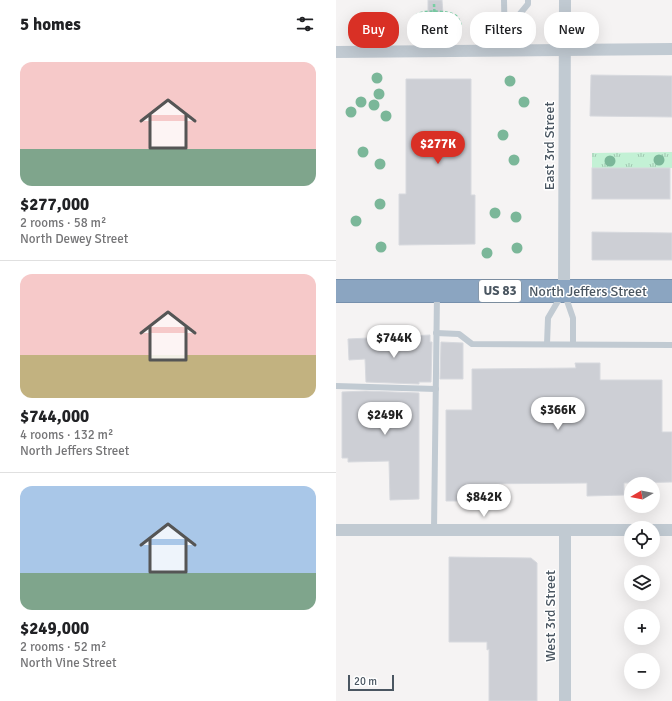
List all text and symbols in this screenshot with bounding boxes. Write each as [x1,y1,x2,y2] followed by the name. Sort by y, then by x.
[348,12,399,48] chip: Buy
[407,12,462,48] chip: Rent
[470,12,536,48] chip: Filters
[544,12,599,48] chip: New
[294,13,316,35] icon: filters
[20,14,81,35] text: 5 homes
[132,88,204,160] icon: home
[541,102,558,190] street label: East 3rd Street
[410,131,466,165] pin: $277K
[420,136,456,152] text: $277K
[20,194,89,215] text: $277,000
[20,215,106,231] text: 2 rooms · 58 m²
[20,231,128,247] text: North Dewey Street
[479,280,521,302] road number: US 83
[529,283,647,300] street label: North Jeffers Street
[132,300,204,372] icon: home
[366,325,422,359] pin: $744K
[376,330,412,346] text: $744K
[530,397,586,431] pin: $366K
[357,402,413,436] pin: $249K
[540,402,576,418] text: $366K
[20,406,89,427] text: $744,000
[367,407,403,423] text: $249K
[20,427,113,443] text: 4 rooms · 132 m²
[20,443,129,459] text: North Jeffers Street
[624,477,660,513] north arrow
[624,477,660,689] map controls
[456,484,512,518] pin: $842K
[466,489,502,505] text: $842K
[132,512,204,584] icon: home
[624,521,660,557] button: locate
[624,565,660,601] button: layers
[542,570,559,662] street label: West 3rd Street
[624,609,660,645] button: +
[20,618,89,639] text: $249,000
[20,639,106,655] text: 2 rooms · 52 m²
[624,653,660,689] button: −
[20,655,116,671] text: North Vine Street
[348,673,394,692] scale bar
[354,675,377,688] text: 20 m

